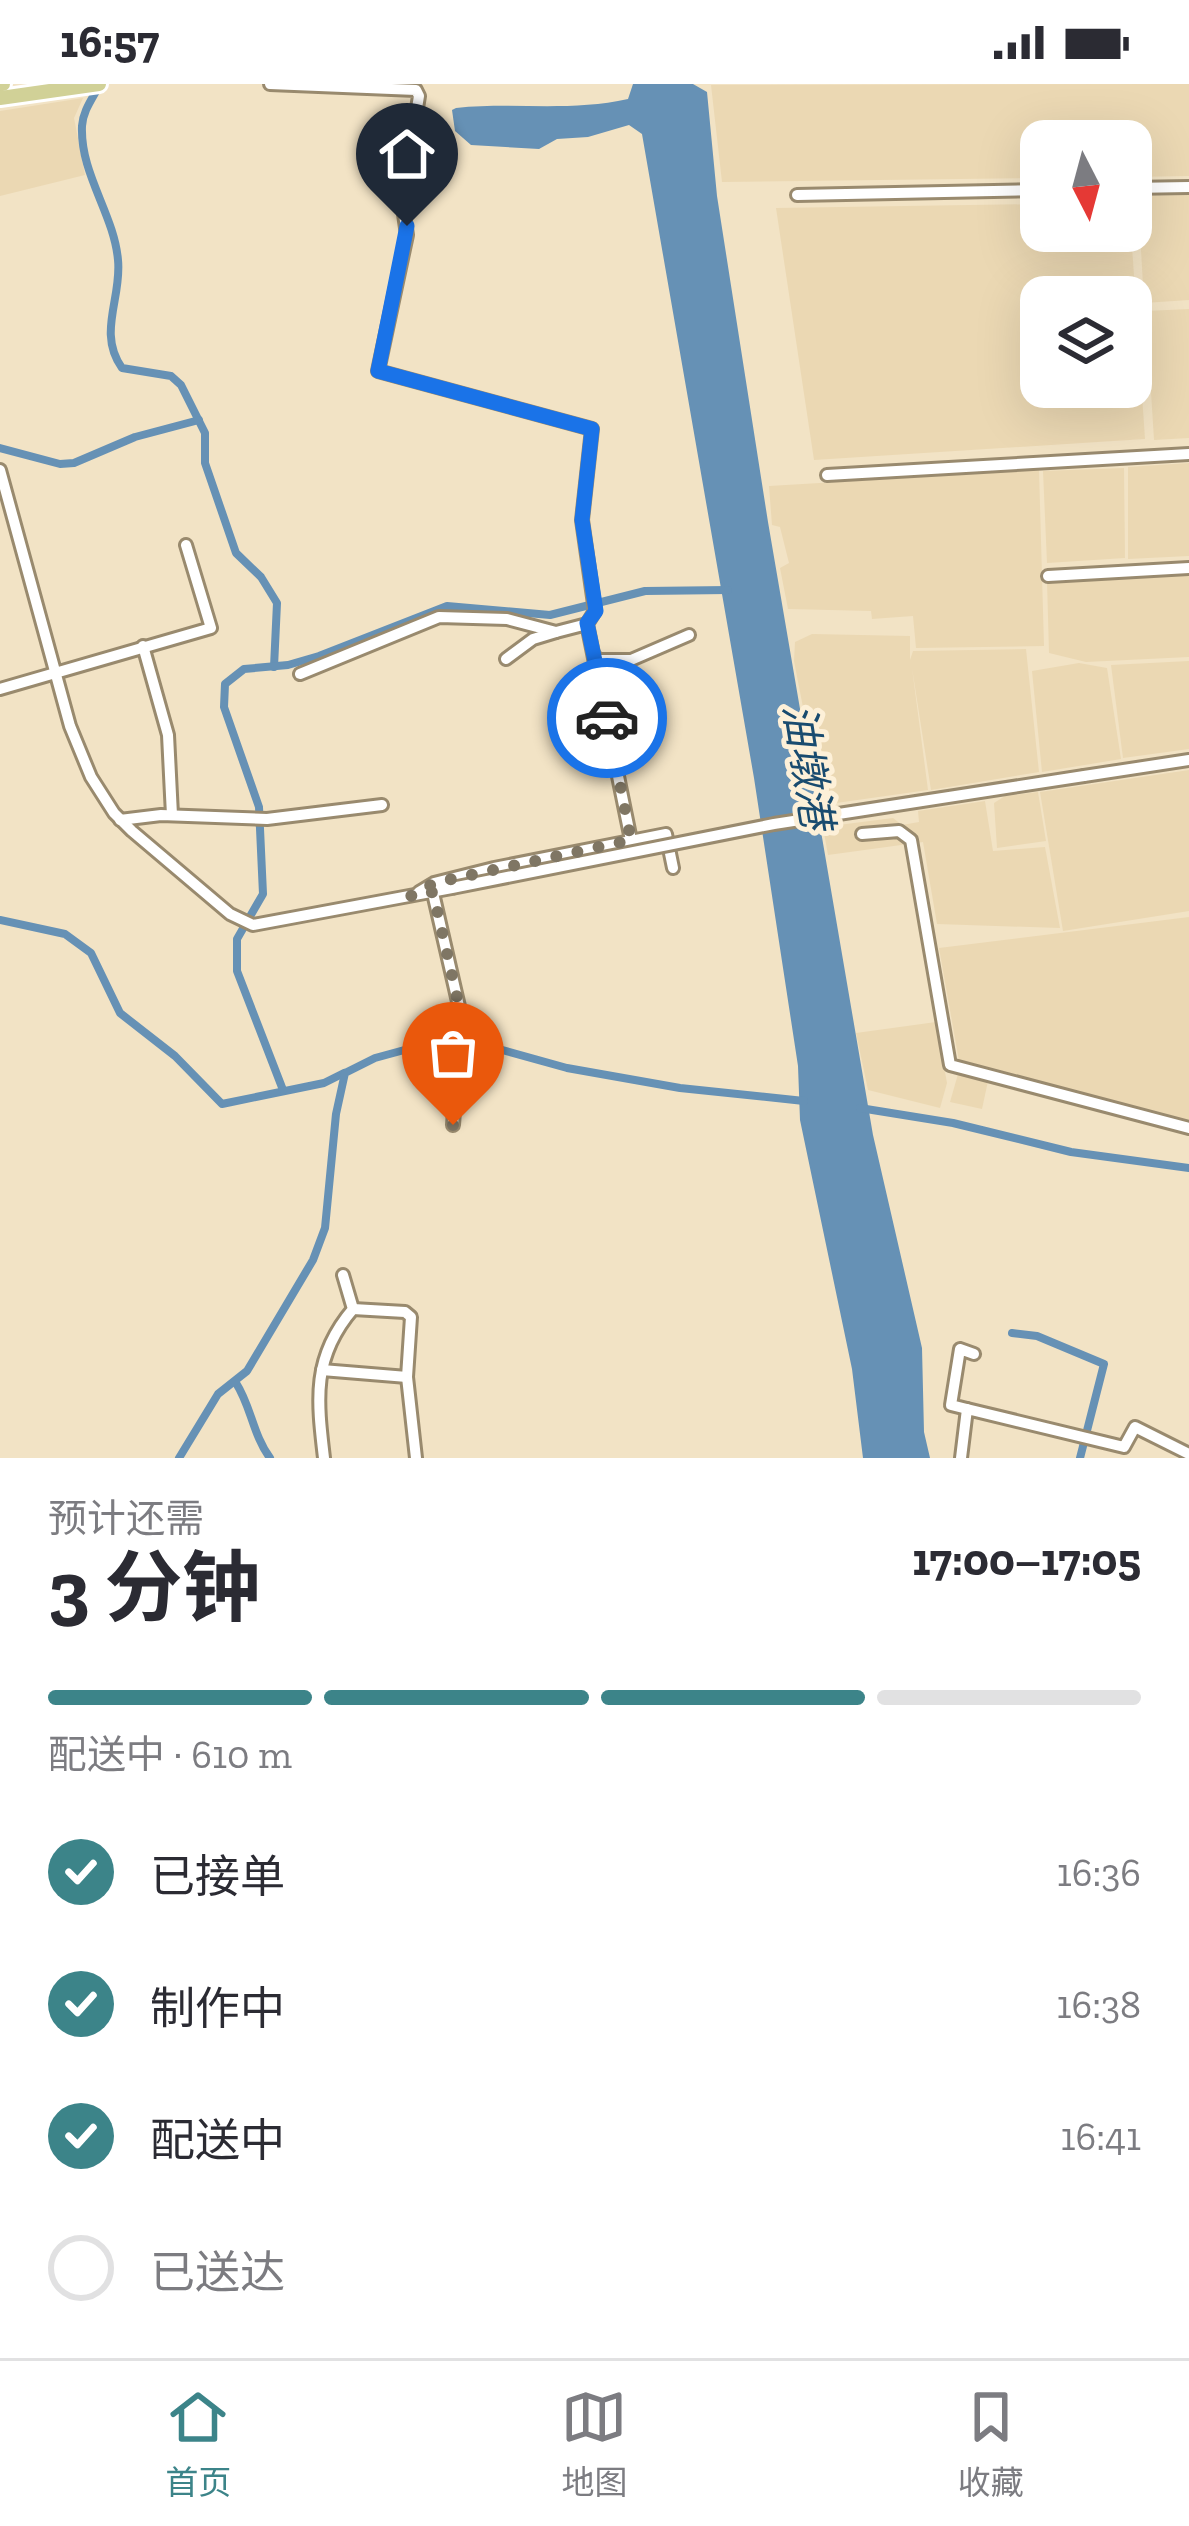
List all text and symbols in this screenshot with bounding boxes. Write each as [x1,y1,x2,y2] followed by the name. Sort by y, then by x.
[60,15,159,69] text: 16:57
[356,103,458,226] pin
[1020,120,1152,252] north arrow
[1020,120,1152,408] map controls
[374,121,440,187] icon: home
[1020,276,1152,408] button: layers
[547,658,667,778] courier
[574,685,640,751] icon: car
[773,700,844,837] water label: 油墩港
[402,1002,504,1125] pin
[420,1020,486,1086] icon: bag
[48,1495,204,1542] text: 预计还需
[912,1533,1141,1587] text: 17:00–17:05
[48,1541,260,1635] text: 3 分钟
[48,1731,292,1778] text: 配送中 · 610 m
[48,1839,114,1905] icon: check
[1057,1849,1141,1896] text: 16:36
[150,1850,285,1904] text: 已接单
[48,1971,114,2037] icon: check
[1056,1981,1141,2028] text: 16:38
[150,1982,285,2036] text: 制作中
[48,2103,114,2169] icon: check
[1061,2113,1141,2160] text: 16:41
[150,2114,285,2168] text: 配送中
[150,2246,285,2300] text: 已送达
[165,2384,231,2504] tab: 首页
[561,2384,627,2504] tab: 地图
[958,2384,1024,2504] tab: 收藏

